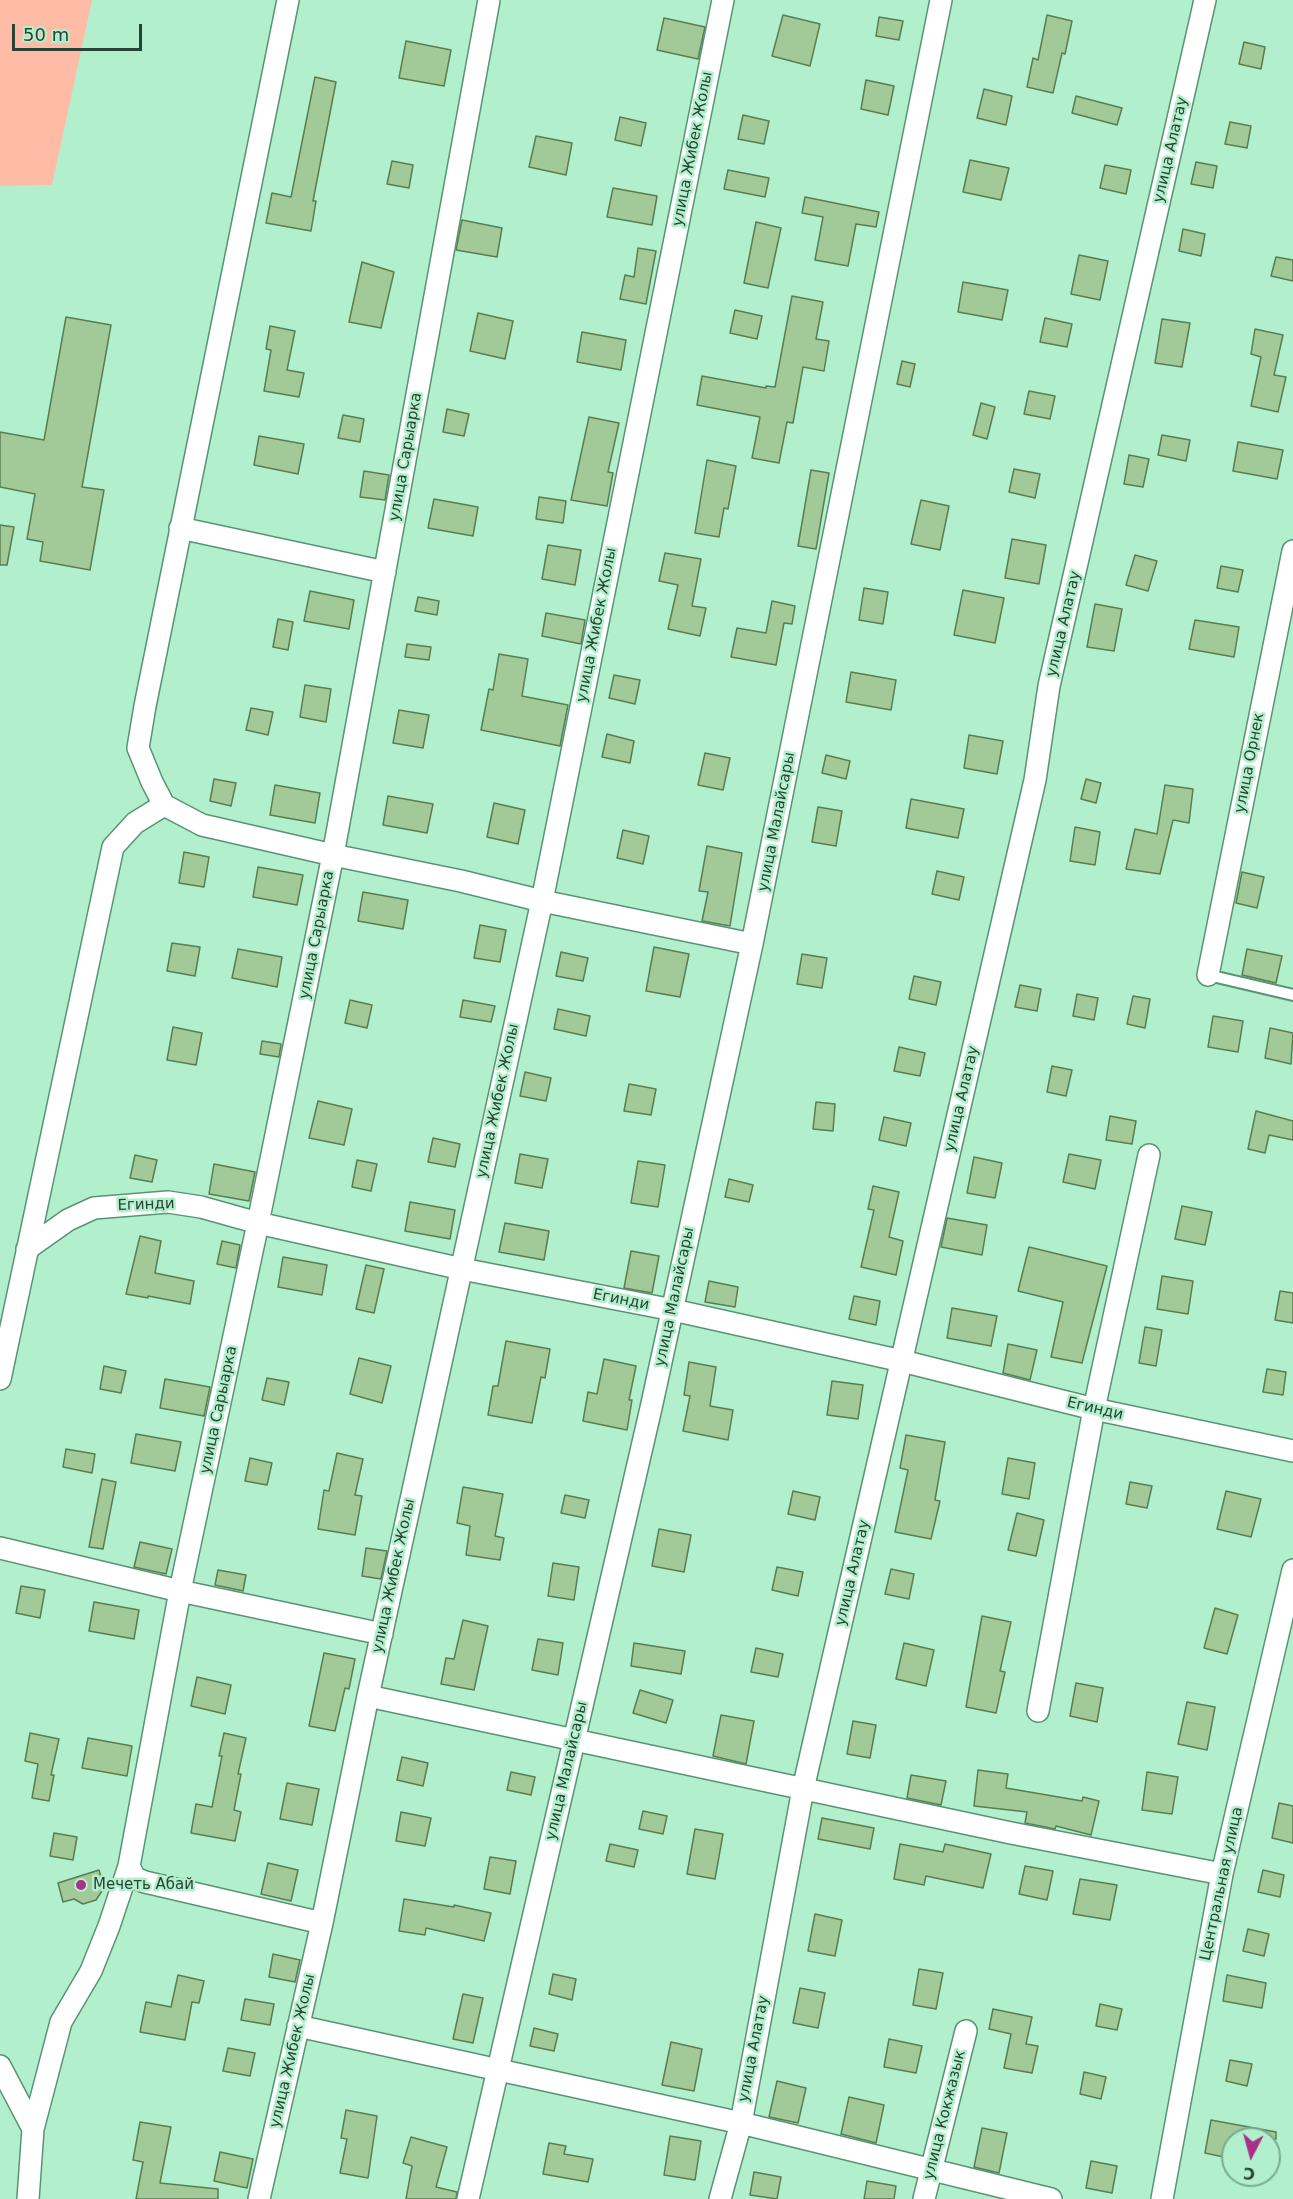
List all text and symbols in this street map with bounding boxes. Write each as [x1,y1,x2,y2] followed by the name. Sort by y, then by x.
[15,12,146,50] scale bar
[23,24,69,45] text: 50 m
[669,70,717,228] street label: улица Жибек Жолы
[1150,95,1192,205] street label: улица Алатау
[386,391,426,523] street label: улица Сарыарка
[573,546,621,704] street label: улица Жибек Жолы
[1043,569,1085,679] street label: улица Алатау
[1231,711,1269,815] street label: улица Орнек
[755,751,799,893] street label: улица Малайсары
[296,869,338,1001] street label: улица Сарыарка
[473,1022,523,1180] street label: улица Жибек Жолы
[941,1044,983,1154] street label: улица Алатау
[117,1195,175,1215] street label: Егинди
[651,1226,699,1368] street label: улица Малайсары
[591,1286,651,1314] street label: Егинди
[197,1344,241,1476] street label: улица Сарыарка
[1065,1394,1125,1424] street label: Егинди
[369,1497,419,1655] street label: улица Жибек Жолы
[832,1518,874,1628] street label: улица Алатау
[542,1700,592,1842] street label: улица Малайсары
[1197,1805,1247,1963] street label: Центральная улица
[93,1876,194,1894] place label: Мечеть Абай
[74,1878,88,1892] marker: Мечеть Абай
[267,1972,319,2130] street label: улица Жибек Жолы
[735,1994,773,2104] street label: улица Алатау
[920,2048,970,2182] street label: улица Кокжазык
[1221,2127,1281,2187] north arrow
[1242,2163,1256,2183] text: С

